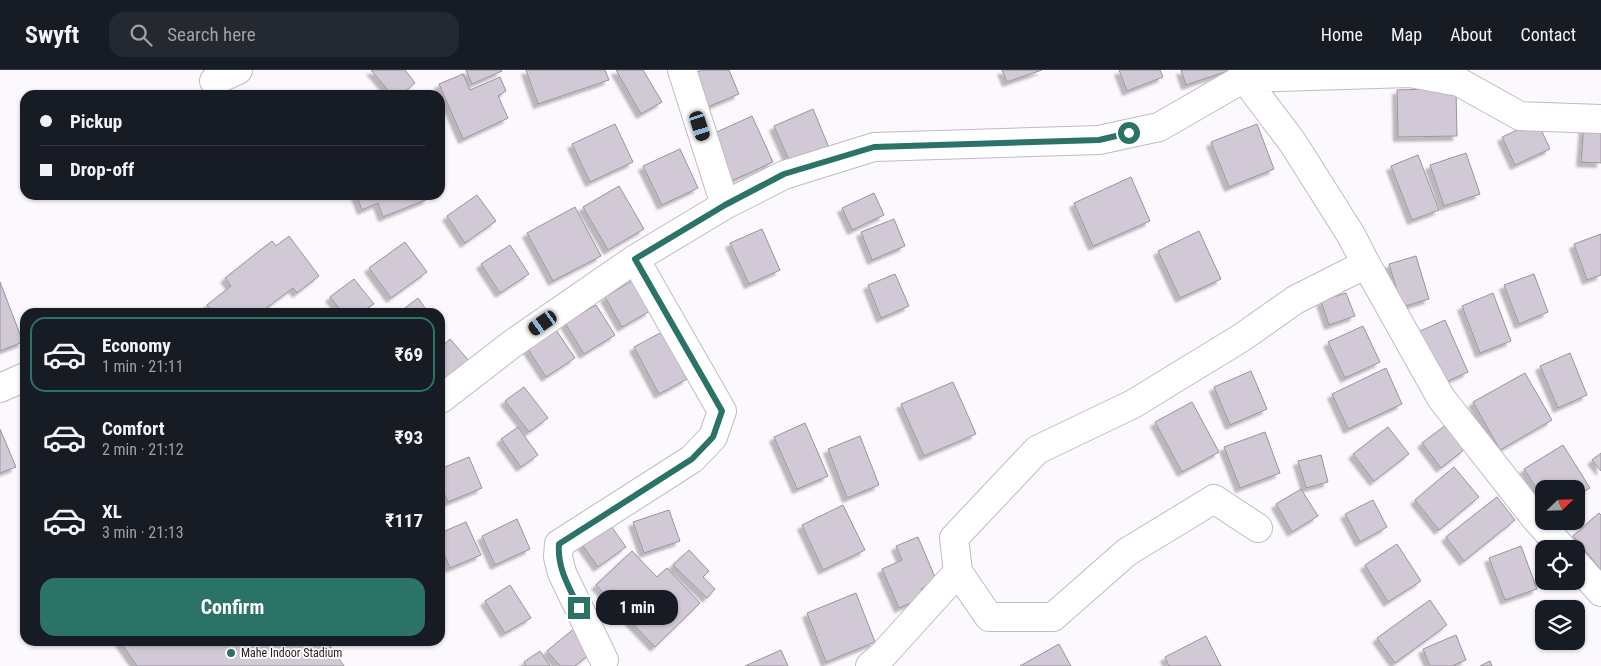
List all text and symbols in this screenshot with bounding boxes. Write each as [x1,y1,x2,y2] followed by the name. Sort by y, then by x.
[109,12,459,57] search box
[25,21,79,49] text: Swyft
[127,21,155,49] icon: search
[167,23,256,46] text: Search here
[1321,24,1363,45] text: Home
[1391,24,1422,45] text: Map
[1450,24,1492,45] text: About
[1520,24,1576,45] text: Contact
[688,109,711,143] car
[70,110,122,133] text: Pickup
[1118,122,1140,144] route start
[70,158,134,181] text: Drop-off
[526,308,559,338] car
[42,332,87,377] icon: car
[102,334,171,357] text: Economy
[395,343,423,366] text: ₹69
[102,357,184,376] text: 1 min · 21:11
[42,415,87,460] icon: car
[102,417,165,440] text: Comfort
[395,426,423,449] text: ₹93
[102,440,184,459] text: 2 min · 21:12
[1535,480,1585,530] north arrow
[1535,480,1585,650] map controls
[42,498,87,543] icon: car
[102,500,122,523] text: XL
[385,509,423,532] text: ₹117
[102,523,184,542] text: 3 min · 21:13
[1535,540,1585,590] button: locate
[40,578,425,636] button: Confirm
[596,590,679,626] callout: 1 min
[568,597,590,619] route end
[619,598,655,617] text: 1 min
[1535,600,1585,650] button: layers
[241,646,342,660] place label: Mahe Indoor Stadium
[225,647,237,659] marker: Mahe Indoor Stadium

